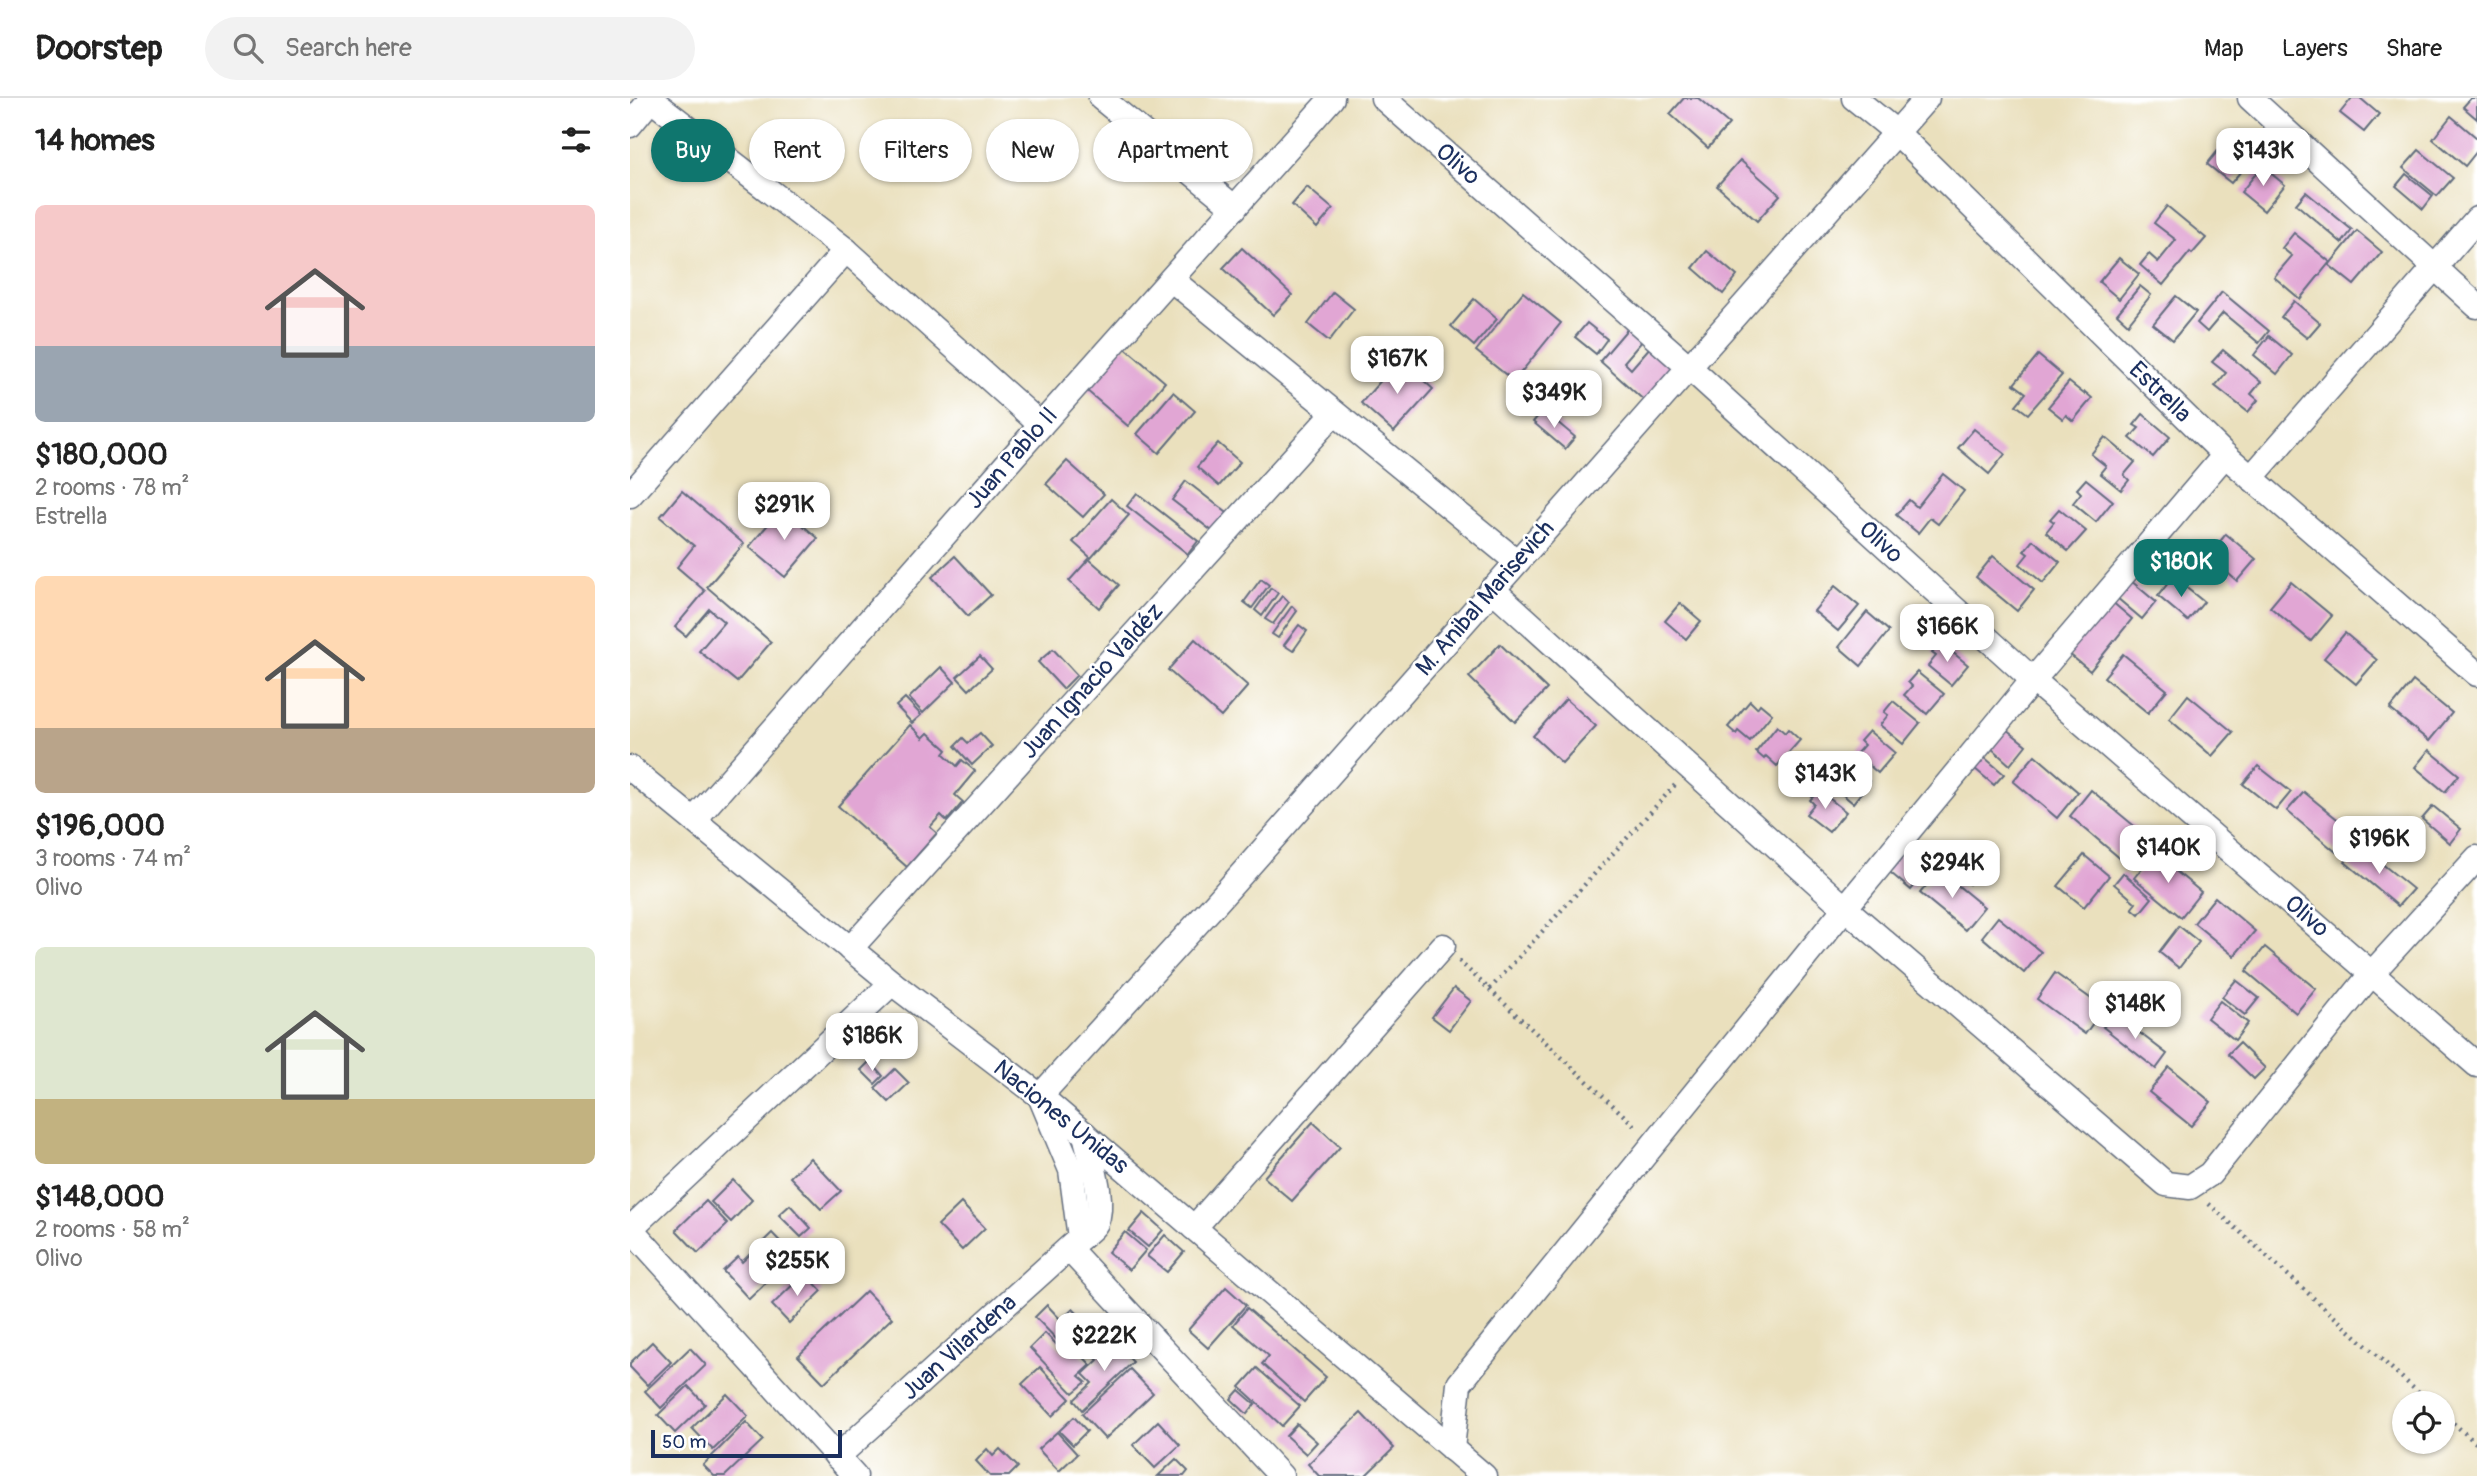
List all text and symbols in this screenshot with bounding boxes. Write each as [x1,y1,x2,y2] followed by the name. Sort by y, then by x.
[205,17,695,80] search box
[35,28,163,69] text: Doorstep
[229,29,267,67] icon: search
[285,32,412,64] text: Search here
[2204,34,2244,63] text: Map
[2282,34,2348,63] text: Layers
[2386,34,2442,63] text: Share
[651,119,735,182] chip: Buy
[749,119,845,182] chip: Rent
[859,119,972,182] chip: Filters
[986,119,1079,182] chip: New
[1093,119,1253,182] chip: Apartment
[557,121,595,159] icon: filters
[35,122,155,159] text: 14 homes
[2214,129,2312,188] pin: $143K
[2232,136,2294,165] text: $143K
[1430,137,1486,191] street label: Olivo
[252,250,378,376] icon: home
[1348,336,1446,396] pin: $167K
[1367,344,1427,373] text: $167K
[2123,355,2197,429] street label: Estrella
[1505,370,1603,430] pin: $349K
[1522,378,1586,407] text: $349K
[960,401,1064,515] street label: Juan Pablo II
[35,436,168,473] text: $180,000
[35,473,189,502] text: 2 rooms · 78 m²
[735,482,833,542] pin: $291K
[754,490,814,519] text: $291K
[35,502,107,531] text: Estrella
[1410,514,1560,682] street label: M. Anibal Marisevich
[1853,515,1909,569] street label: Olivo
[2132,540,2230,599] pin: $180K
[2150,547,2212,576] text: $180K
[1015,597,1169,765] street label: Juan Ignacio Valdéz
[1898,604,1996,664] pin: $166K
[1916,612,1978,641] text: $166K
[252,621,378,747] icon: home
[1776,752,1874,811] pin: $143K
[1794,759,1856,788] text: $143K
[35,807,165,844] text: $196,000
[2330,816,2428,876] pin: $196K
[2349,824,2409,853] text: $196K
[2119,826,2217,885] pin: $140K
[2136,833,2200,862] text: $140K
[1903,840,2001,900] pin: $294K
[35,844,191,873] text: 3 rooms · 74 m²
[1920,848,1984,877] text: $294K
[35,873,83,902] text: Olivo
[2279,889,2335,943] street label: Olivo
[2086,982,2184,1041] pin: $148K
[2105,989,2165,1018] text: $148K
[252,992,378,1118] icon: home
[823,1014,921,1073] pin: $186K
[842,1021,902,1050] text: $186K
[988,1054,1135,1180] street label: Naciones Unidas
[35,1178,165,1215] text: $148,000
[35,1215,190,1244] text: 2 rooms · 58 m²
[748,1238,846,1298] pin: $255K
[35,1244,83,1273] text: Olivo
[765,1246,829,1275] text: $255K
[896,1288,1022,1406] street label: Juan Vilardena
[1055,1314,1153,1373] pin: $222K
[1072,1321,1136,1350] text: $222K
[2392,1391,2455,1454] map controls
[2392,1391,2455,1454] button: locate
[651,1427,842,1459] scale bar
[662,1430,706,1454] text: 50 m

